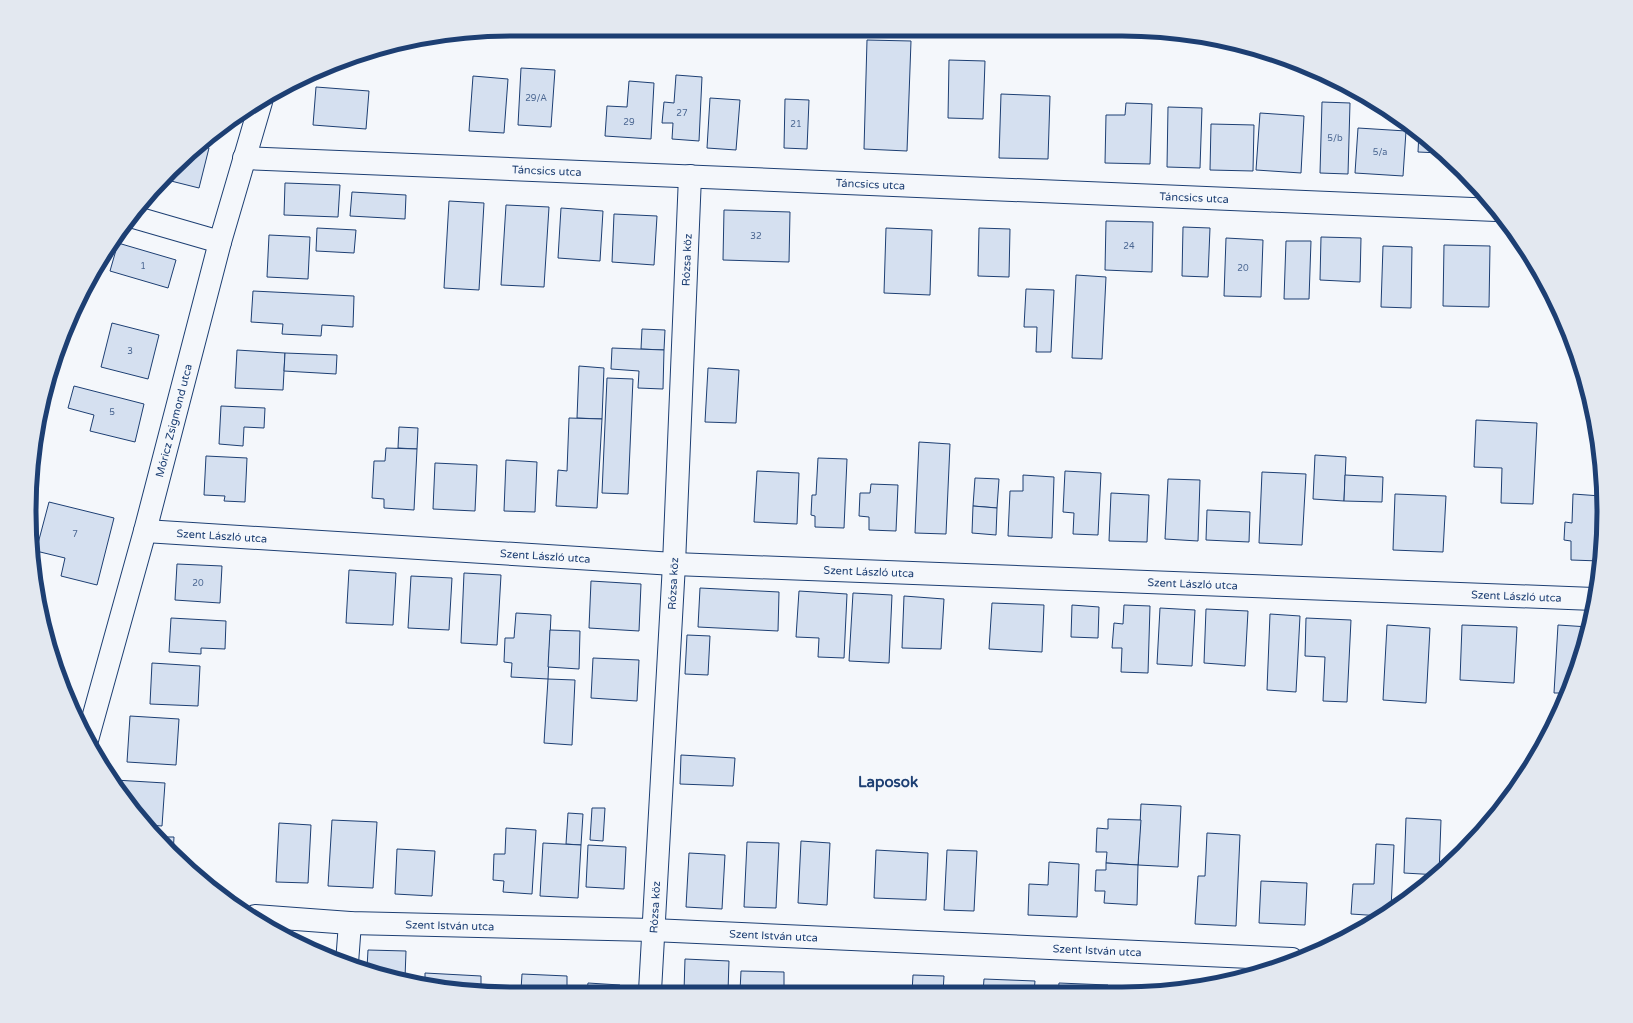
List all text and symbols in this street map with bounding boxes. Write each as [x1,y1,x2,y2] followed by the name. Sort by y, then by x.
[525,93,547,104] house number: 29/A
[676,108,688,119] house number: 27
[623,117,635,128] house number: 29
[790,119,802,130] house number: 21
[1327,133,1343,144] house number: 5/b
[1373,147,1387,158] house number: 5/a
[512,163,582,179] street label: Táncsics utca
[835,176,905,192] street label: Táncsics utca
[1159,190,1229,205] street label: Táncsics utca
[750,231,762,242] house number: 32
[679,233,694,286] street label: Rózsa köz
[1123,241,1135,252] house number: 24
[140,261,146,272] house number: 1
[1237,263,1249,274] house number: 20
[127,346,133,357] house number: 3
[153,362,195,479] street label: Móricz Zsigmond utca
[109,407,115,418] house number: 5
[176,526,268,545] street label: Szent László utca
[72,529,78,540] house number: 7
[500,547,591,565] street label: Szent László utca
[665,557,681,610] street label: Rózsa köz
[823,563,914,580] street label: Szent László utca
[1147,576,1238,592] street label: Szent László utca
[192,578,204,589] house number: 20
[1471,588,1562,604] street label: Szent László utca
[858,773,918,792] district label: Laposok
[647,880,663,934] street label: Rózsa köz
[405,918,494,933] street label: Szent István utca
[729,927,818,944] street label: Szent István utca
[1052,942,1142,959] street label: Szent István utca

